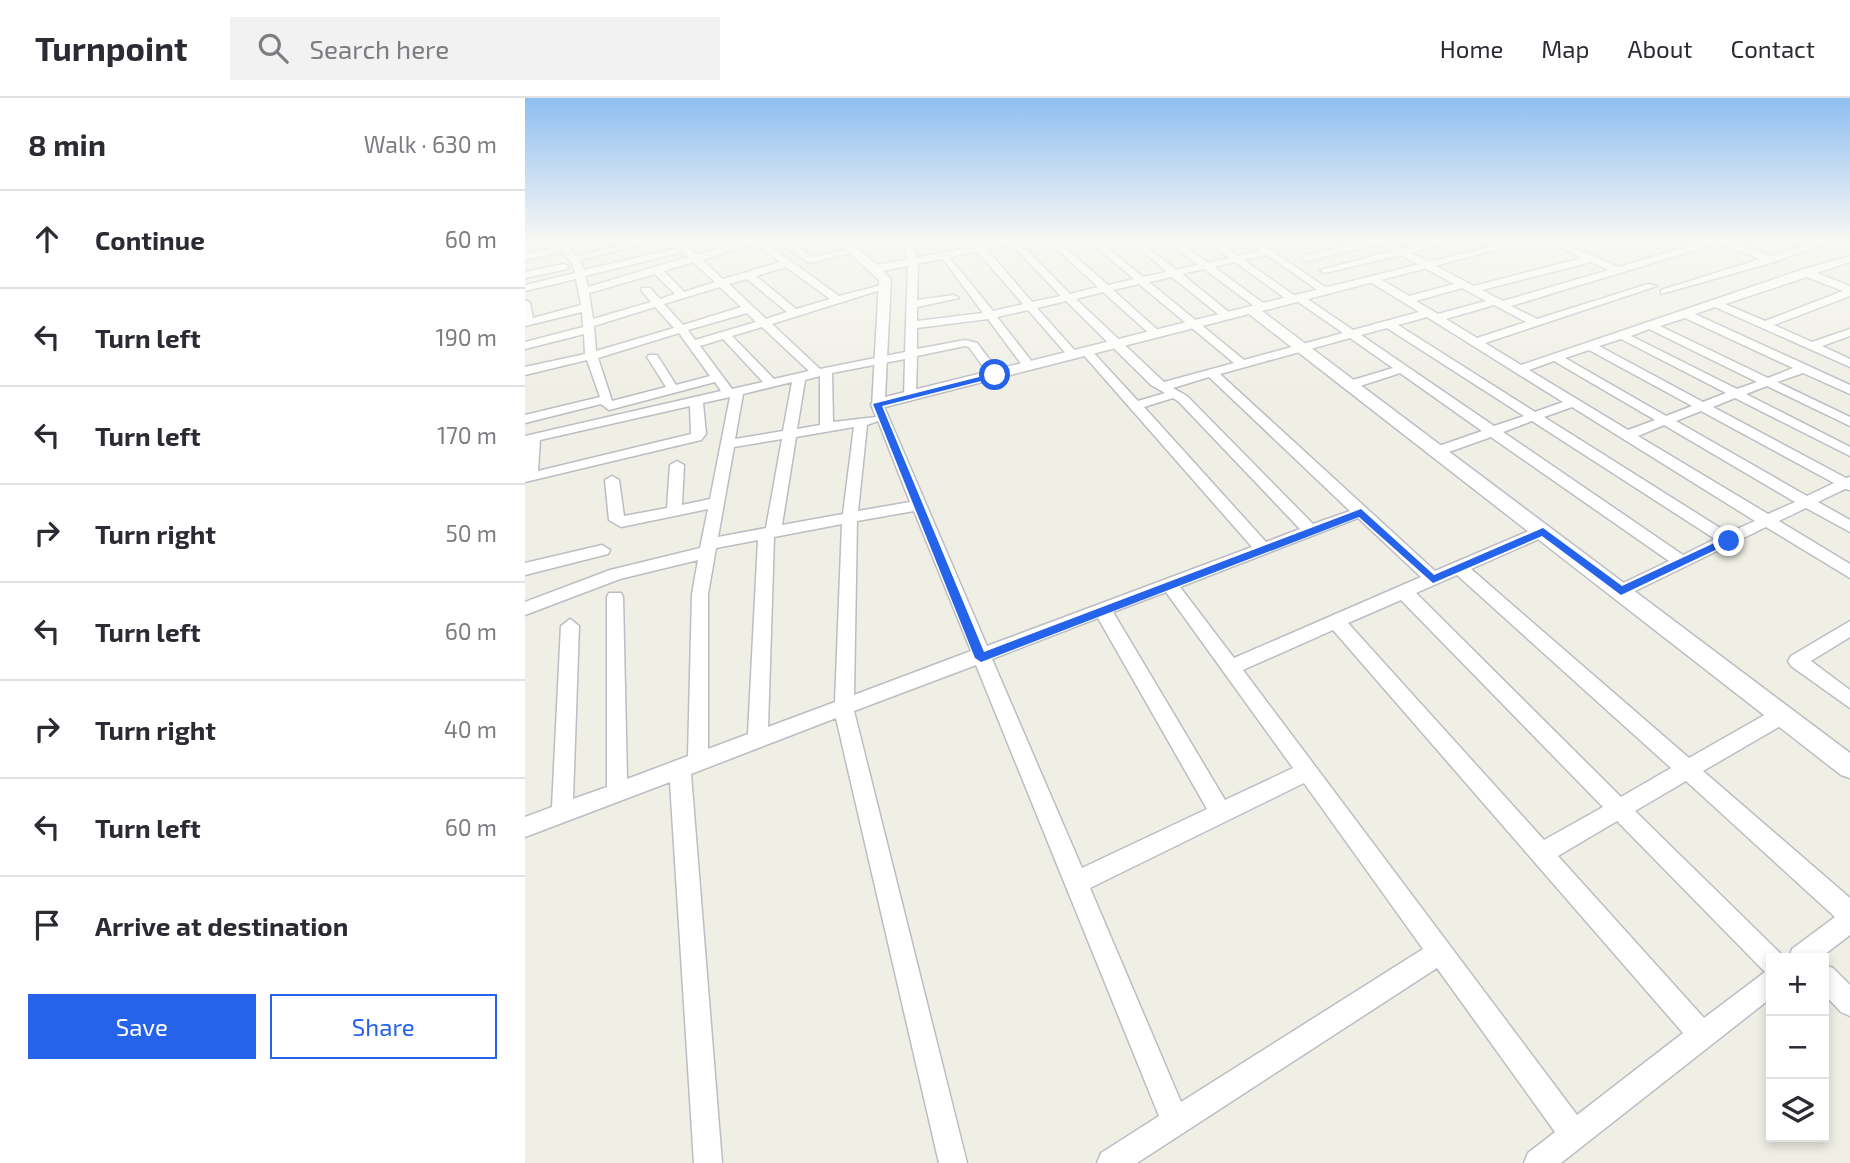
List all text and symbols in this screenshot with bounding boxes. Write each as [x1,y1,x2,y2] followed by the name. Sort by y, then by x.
[230,17,720,80] search box
[35,28,188,68] text: Turnpoint
[254,29,292,67] icon: search
[310,33,449,64] text: Search here
[1440,34,1503,63] text: Home
[1541,34,1589,63] text: Map
[1627,34,1693,63] text: About
[1731,34,1815,63] text: Contact
[28,126,106,162] text: 8 min
[364,130,497,158] text: Walk · 630 m
[28,220,66,258] icon: ahead
[95,224,205,255] text: Continue
[445,225,497,253] text: 60 m
[28,318,66,356] icon: left
[95,322,201,353] text: Turn left
[436,323,497,351] text: 190 m
[979,359,1010,390] route start
[28,416,66,454] icon: left
[95,420,201,451] text: Turn left
[437,421,497,449] text: 170 m
[28,514,66,552] icon: right
[95,518,216,549] text: Turn right
[446,519,497,547] text: 50 m
[1713,525,1744,556] route end
[28,612,66,650] icon: left
[95,616,201,647] text: Turn left
[445,617,497,645] text: 60 m
[28,710,66,748] icon: right
[95,714,216,745] text: Turn right
[444,715,497,743] text: 40 m
[28,808,66,846] icon: left
[95,812,201,843] text: Turn left
[445,813,497,841] text: 60 m
[28,906,66,944] icon: arrive
[95,910,348,941] text: Arrive at destination
[1766,953,1829,1142] map controls
[1766,953,1829,1016] button: +
[28,994,256,1059] button: Save
[270,994,497,1059] button: Share
[1766,1016,1829,1079] button: −
[1766,1079,1829,1142] button: layers

